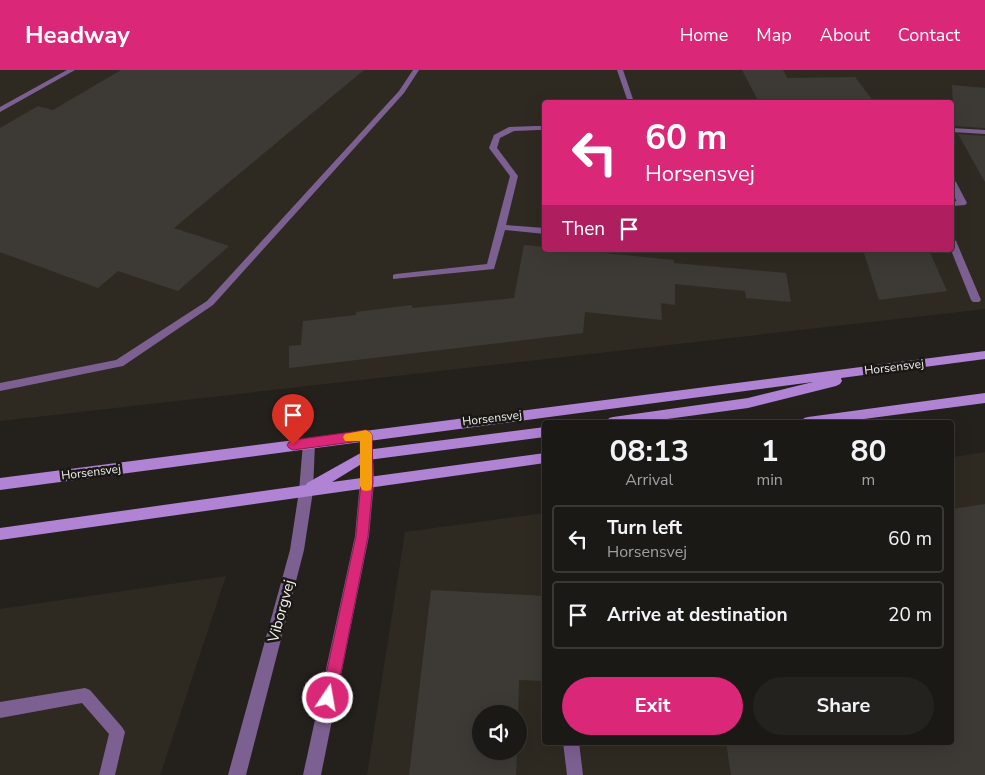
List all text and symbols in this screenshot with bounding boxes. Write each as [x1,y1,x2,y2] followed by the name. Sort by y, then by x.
[25,19,130,51] text: Headway
[680,23,728,47] text: Home
[756,23,792,47] text: Map
[820,23,870,47] text: About
[898,23,960,47] text: Contact
[645,114,727,161] text: 60 m
[562,120,627,185] icon: left
[645,159,755,189] text: Horsensvej
[615,215,643,243] icon: arrive
[562,216,605,242] text: Then
[863,355,925,379] street label: Horsensvej
[272,394,314,445] pin
[279,401,307,429] icon: arrive
[461,406,523,430] street label: Horsensvej
[610,431,689,472] text: 08:13
[761,431,779,472] text: 1
[850,431,886,472] text: 80
[60,460,122,484] street label: Horsensvej
[625,469,673,491] text: Arrival
[756,469,783,491] text: min
[862,469,875,491] text: m
[607,515,682,541] text: Turn left
[564,525,592,553] icon: left
[888,526,932,552] text: 60 m
[607,541,687,563] text: Horsensvej
[263,577,299,646] street label: Viborgvej
[564,601,592,629] icon: arrive
[607,602,788,628] text: Arrive at destination
[888,602,932,628] text: 20 m
[301,671,353,723] position arrow
[562,677,743,735] button: Exit
[753,677,934,735] button: Share
[472,705,527,760] map controls
[472,705,527,760] button: sound

